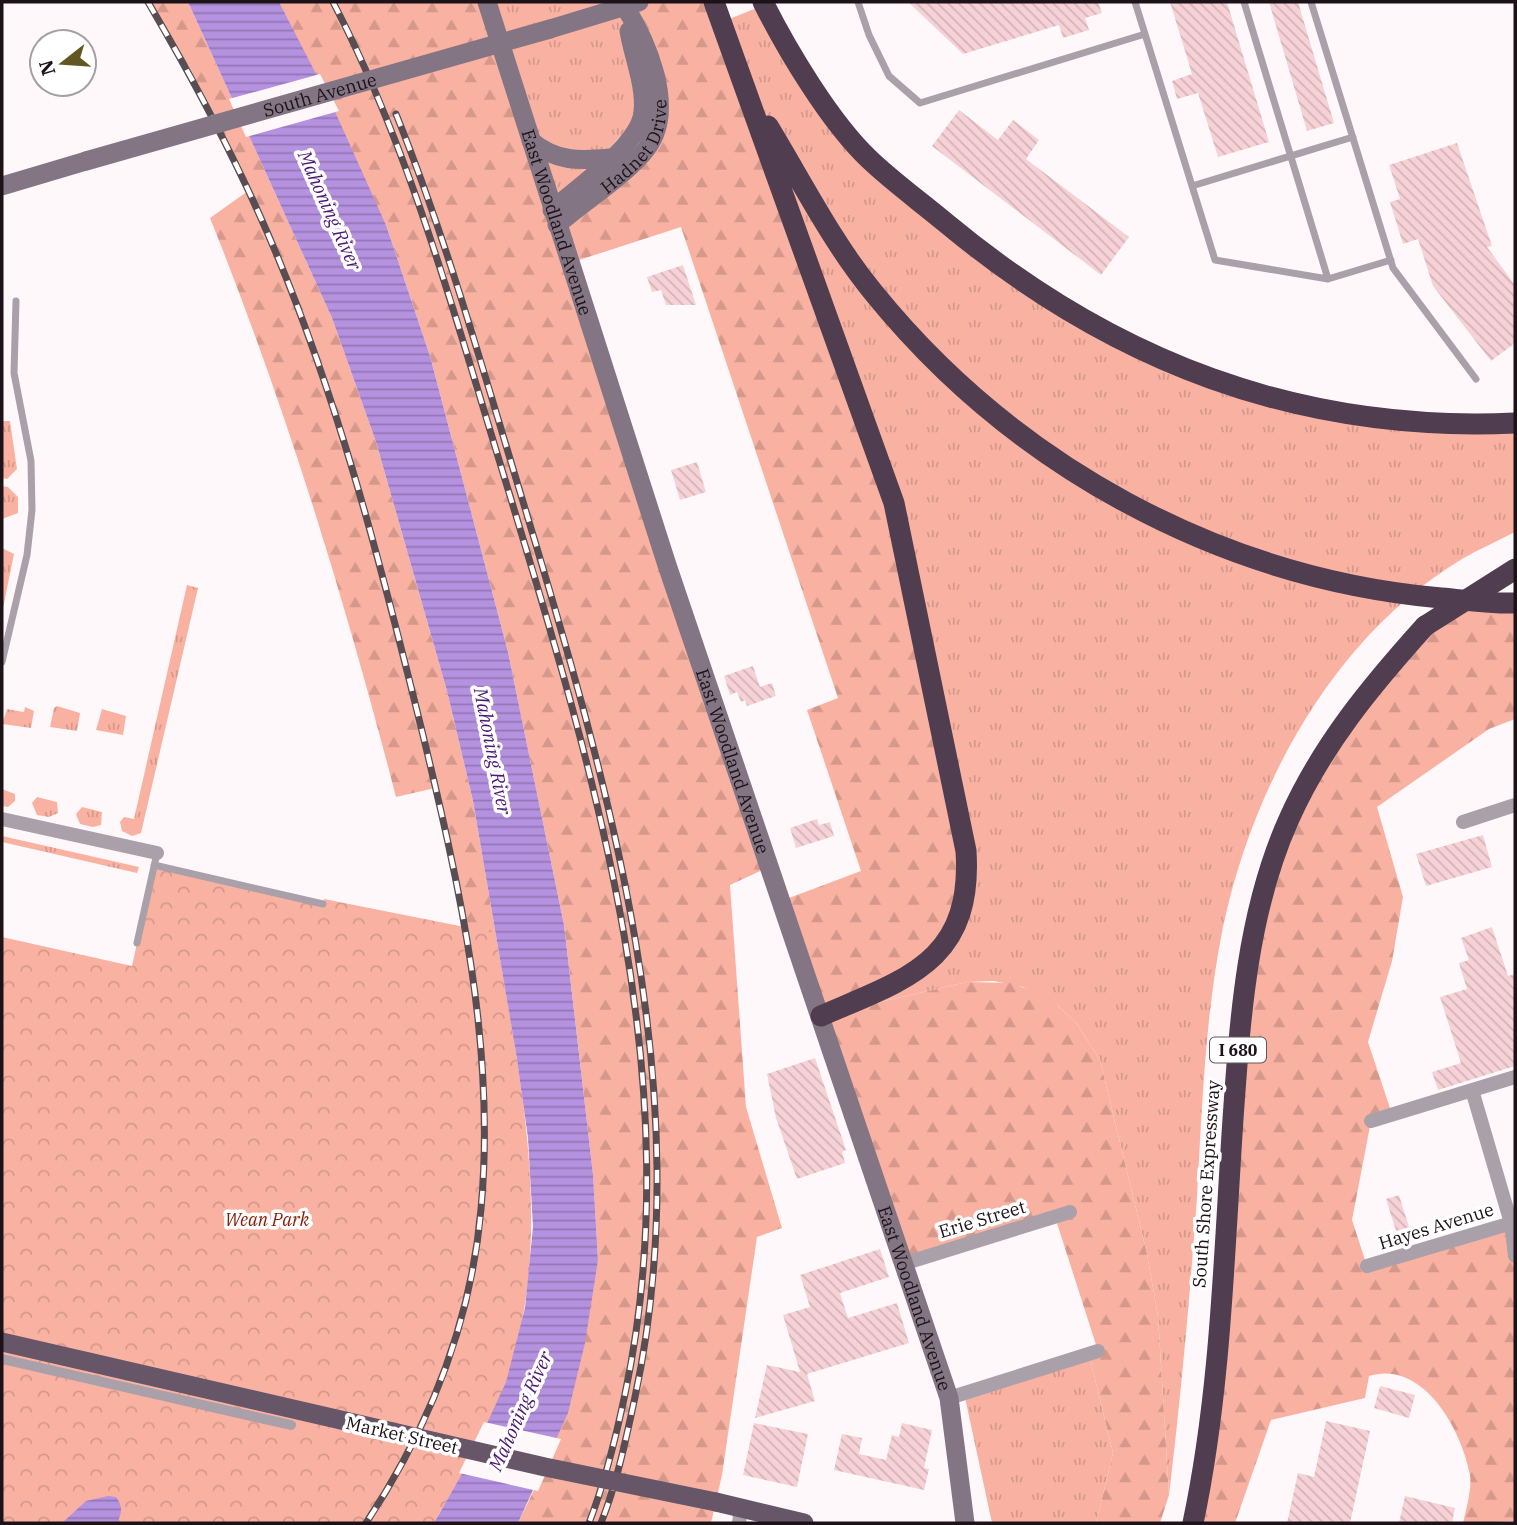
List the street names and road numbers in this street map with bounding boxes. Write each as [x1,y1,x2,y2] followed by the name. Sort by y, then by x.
[260,67,379,122] street label: South Avenue
[595,99,671,198] street label: Hadnet Drive
[517,126,598,318] street label: East Woodland Avenue
[691,665,775,857] street label: East Woodland Avenue
[1210,1038,1266,1062] road number: I 680
[1187,1079,1225,1289] street label: South Shore Expressway
[936,1195,1028,1243] street label: Erie Street
[1376,1198,1496,1254] street label: Hayes Avenue
[873,1202,957,1394] street label: East Woodland Avenue
[344,1411,460,1459] street label: Market Street

